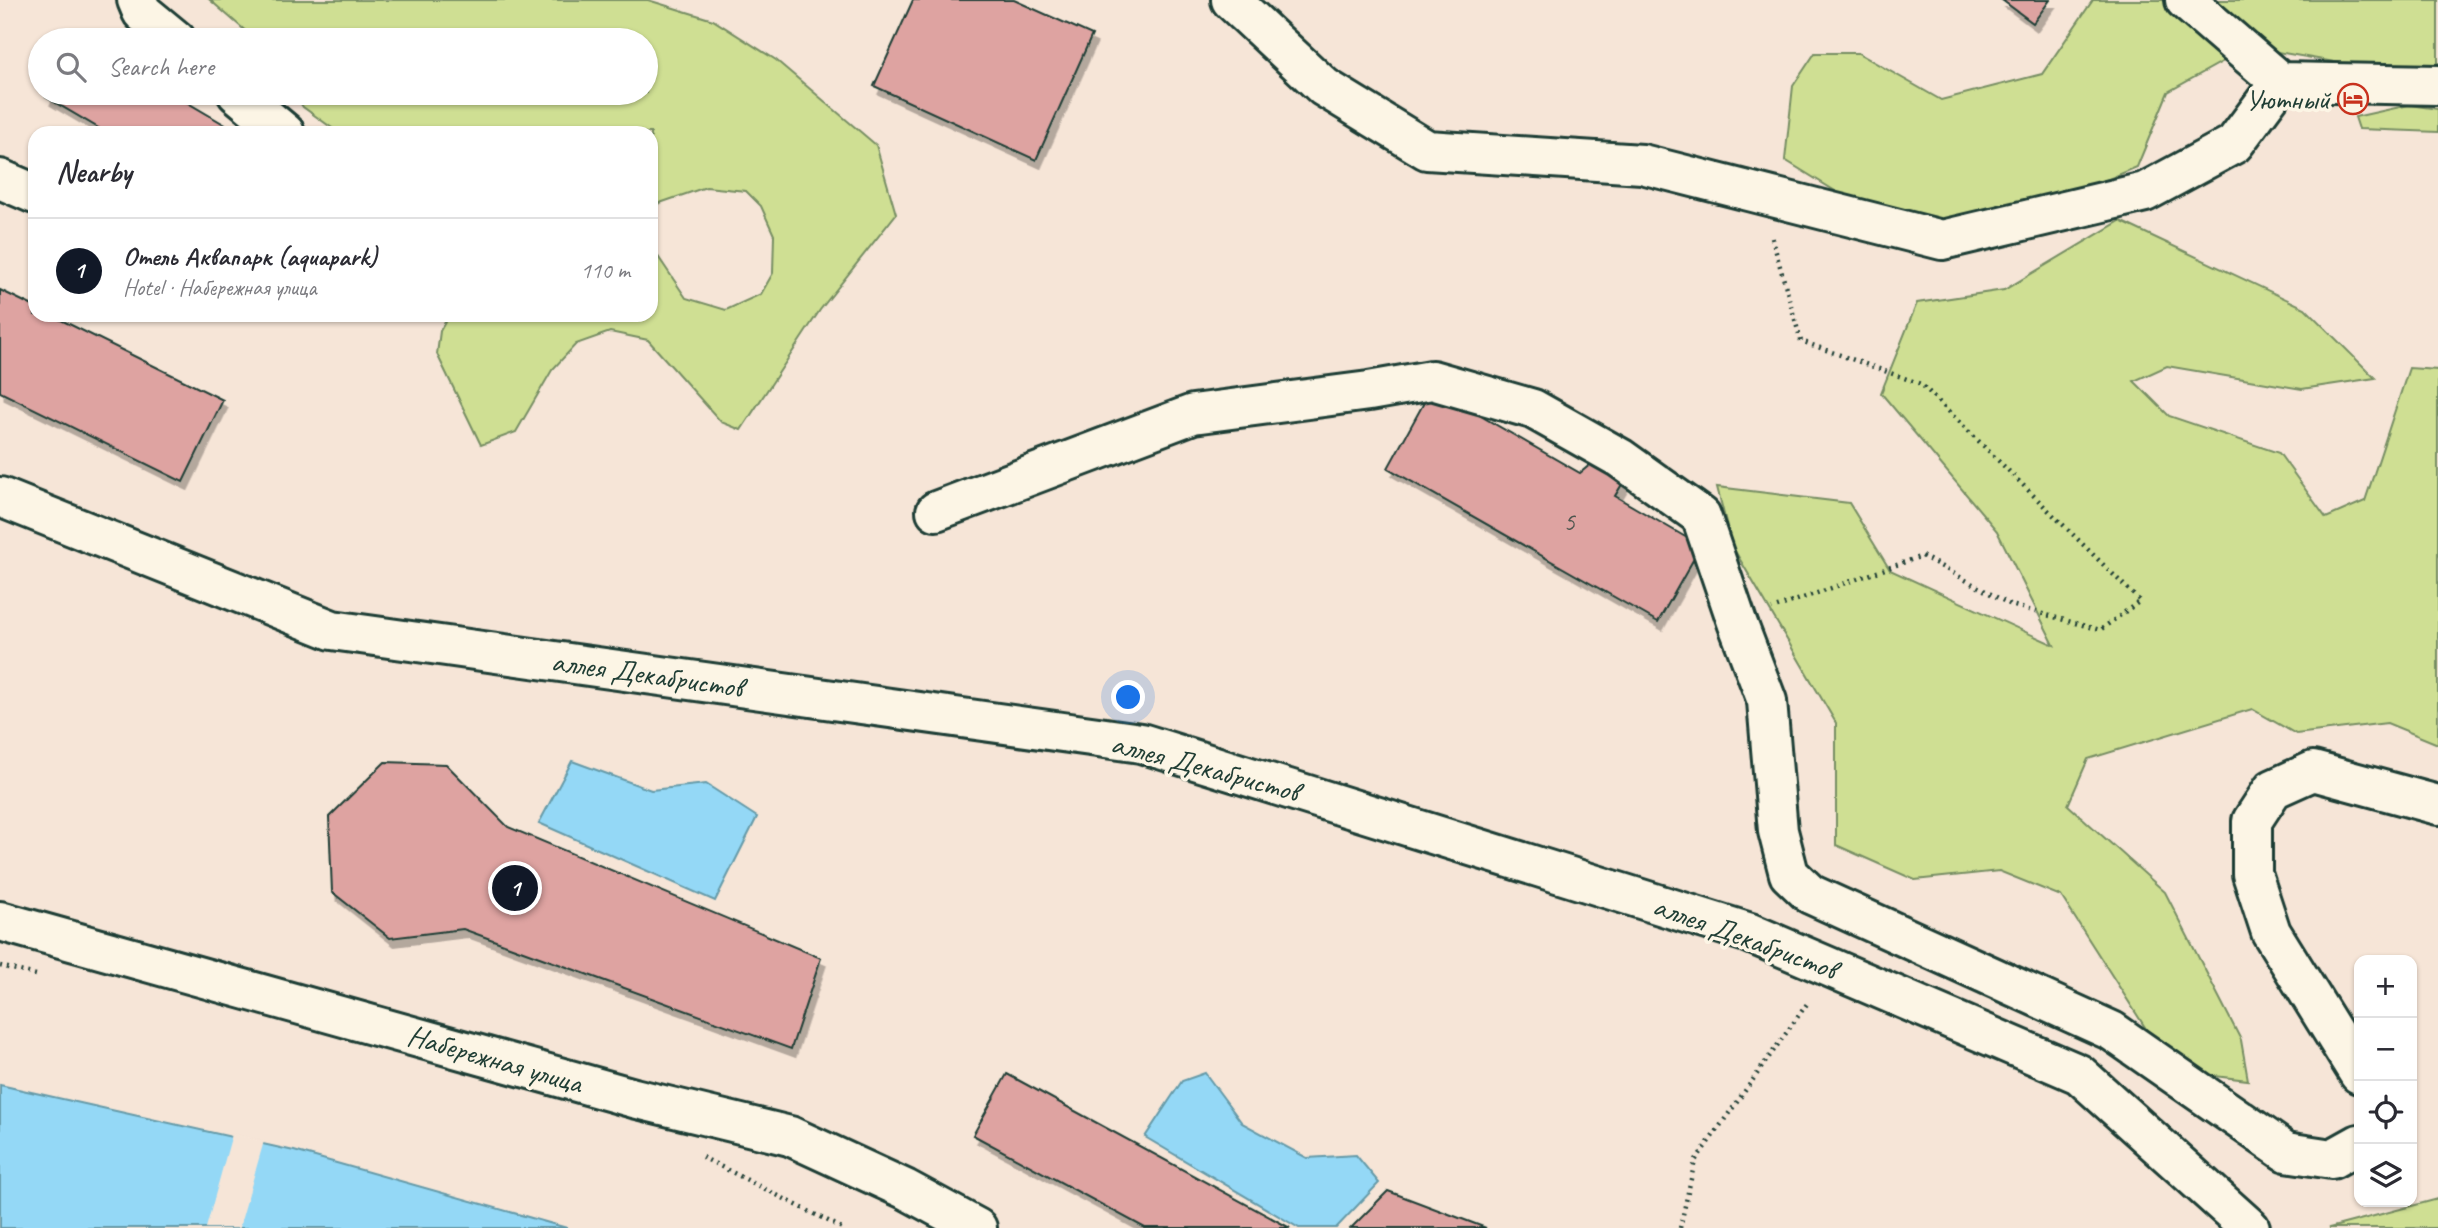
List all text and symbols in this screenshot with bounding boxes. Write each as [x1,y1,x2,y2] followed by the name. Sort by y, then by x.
[28,28,658,105] search box
[52,48,90,86] icon: search
[108,50,214,83] text: Search here
[2245,80,2331,118] place label: Уютный
[2336,82,2370,116] hotel icon: Уютный
[56,153,132,191] text: Nearby
[123,240,377,273] text: Отель Аквапарк (aquapark)
[74,256,84,285] text: 1
[581,256,630,285] text: 110 m
[123,273,316,302] text: Hotel · Набережная улица
[1563,505,1576,538] house number: 5
[549,642,750,707] street label: аллея Декабристов
[1111,680,1145,714] your location
[1107,724,1308,812] street label: аллея Декабристов
[492,862,538,914] pin: 1
[1648,886,1847,990] street label: аллея Декабристов
[2354,955,2417,1207] map controls
[2354,955,2417,1018] button: +
[403,1016,589,1103] street label: Набережная улица
[2354,1018,2417,1081] button: −
[2354,1081,2417,1144] button: locate
[2354,1144,2417,1207] button: layers

